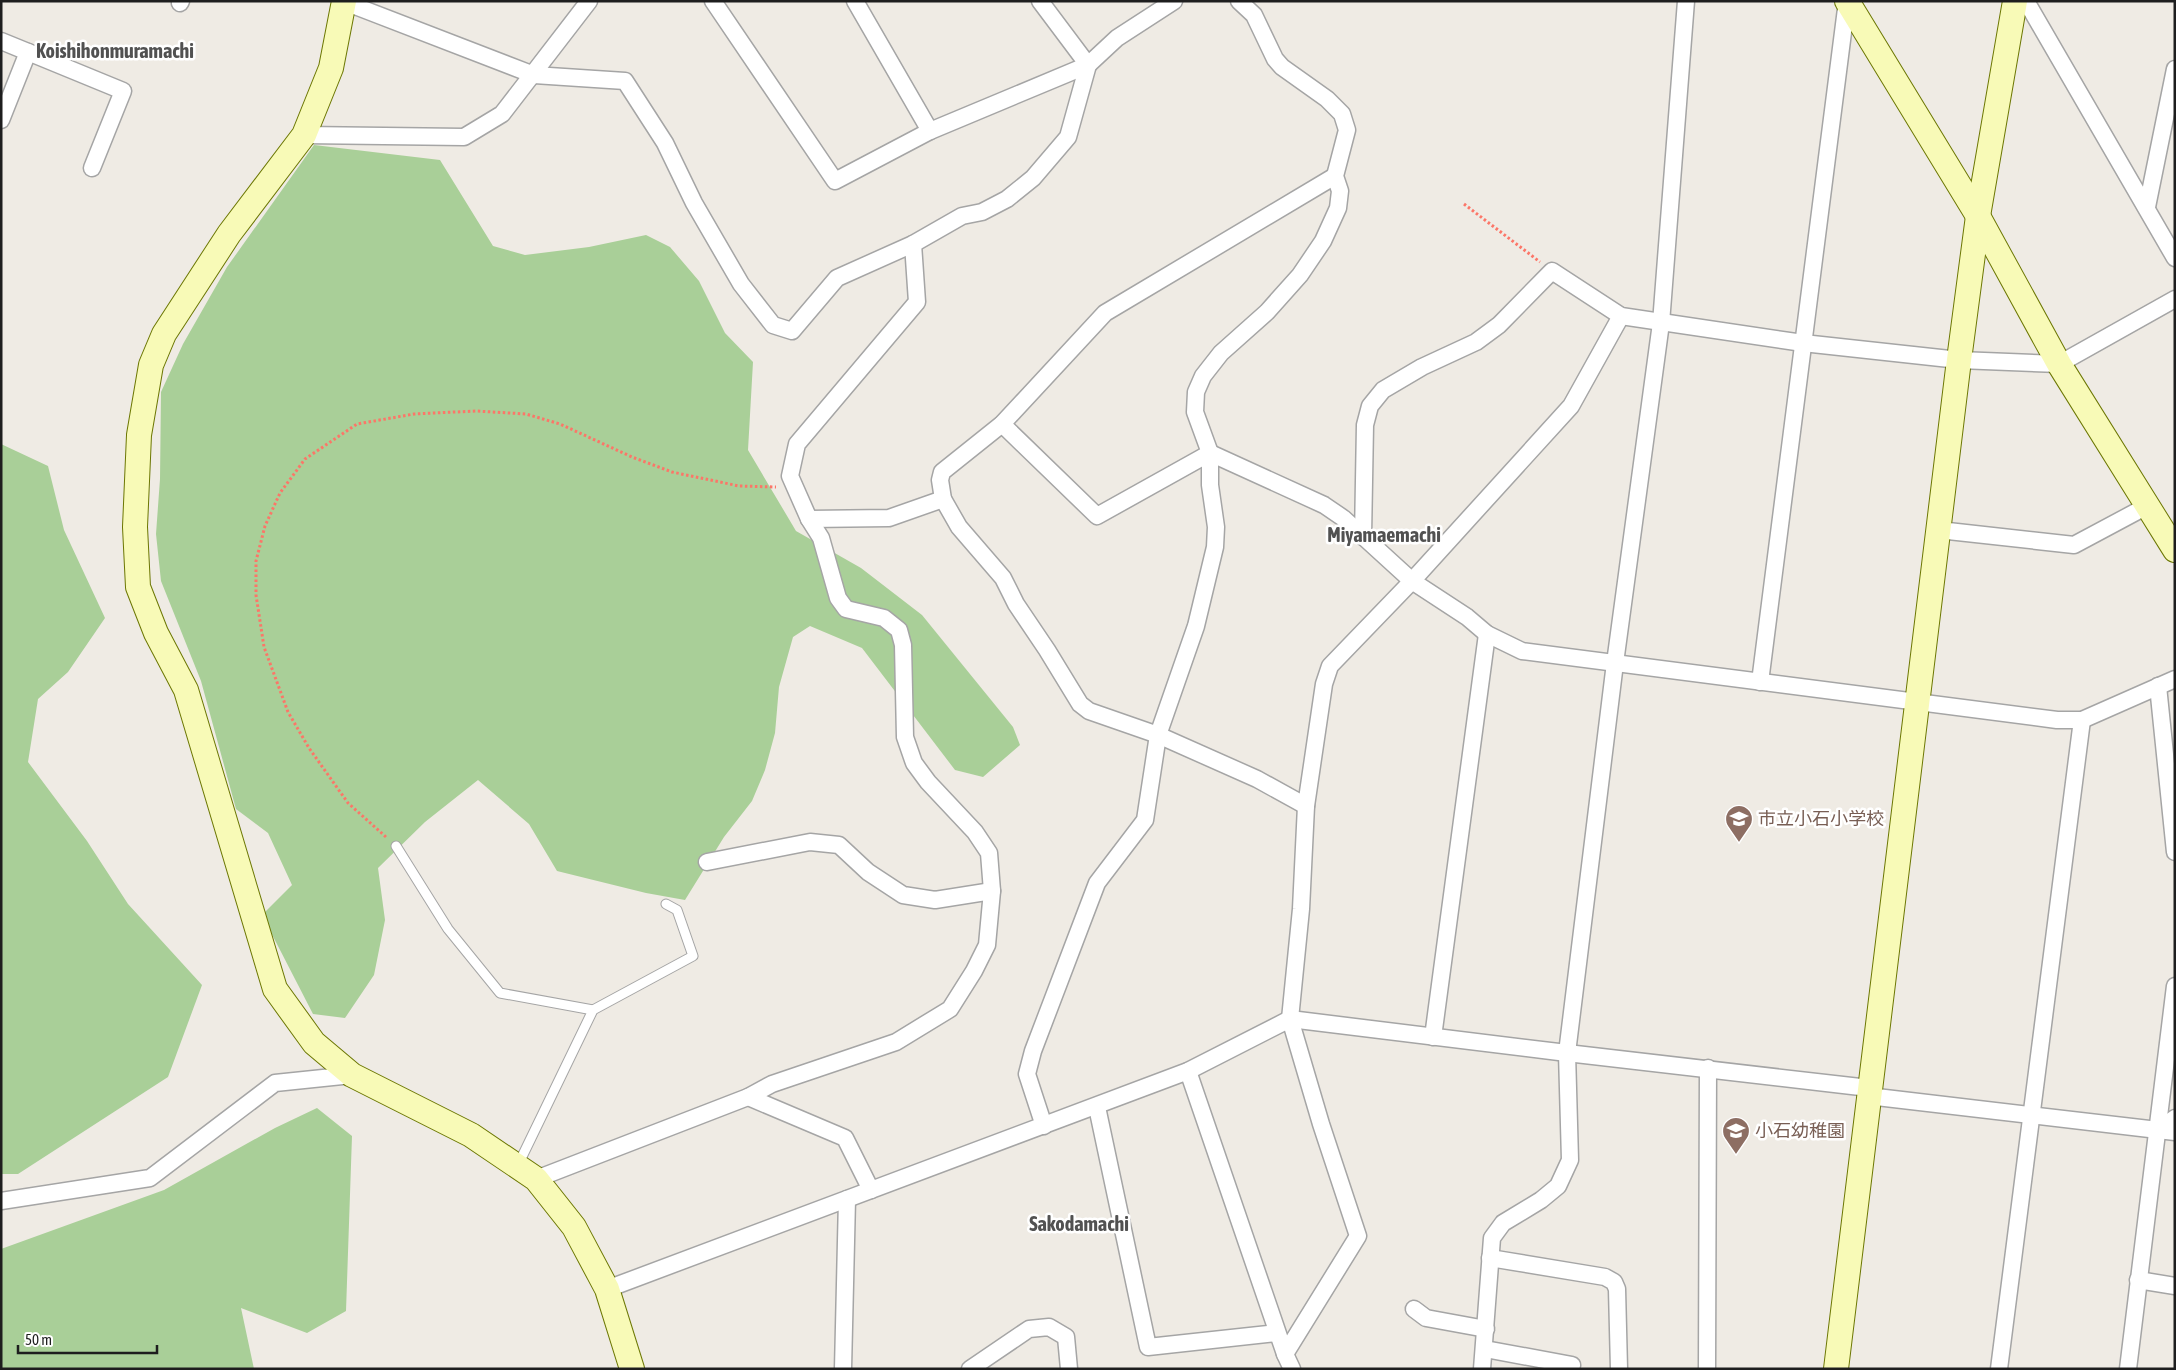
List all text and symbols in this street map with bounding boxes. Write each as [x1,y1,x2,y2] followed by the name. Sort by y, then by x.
[36,39,194,62] district label: Koishihonmuramachi
[1327,523,1441,546] district label: Miyamaemachi
[1724,804,1754,843] school or university icon: 市立小石小学校
[1758,808,1884,829] place label: 市立小石小学校
[1721,1116,1751,1155] school or university icon: 小石幼稚園
[1755,1120,1845,1141] place label: 小石幼稚園
[1029,1212,1129,1235] district label: Sakodamachi
[18,1322,156,1354] scale bar
[25,1331,52,1348] text: 50 m

